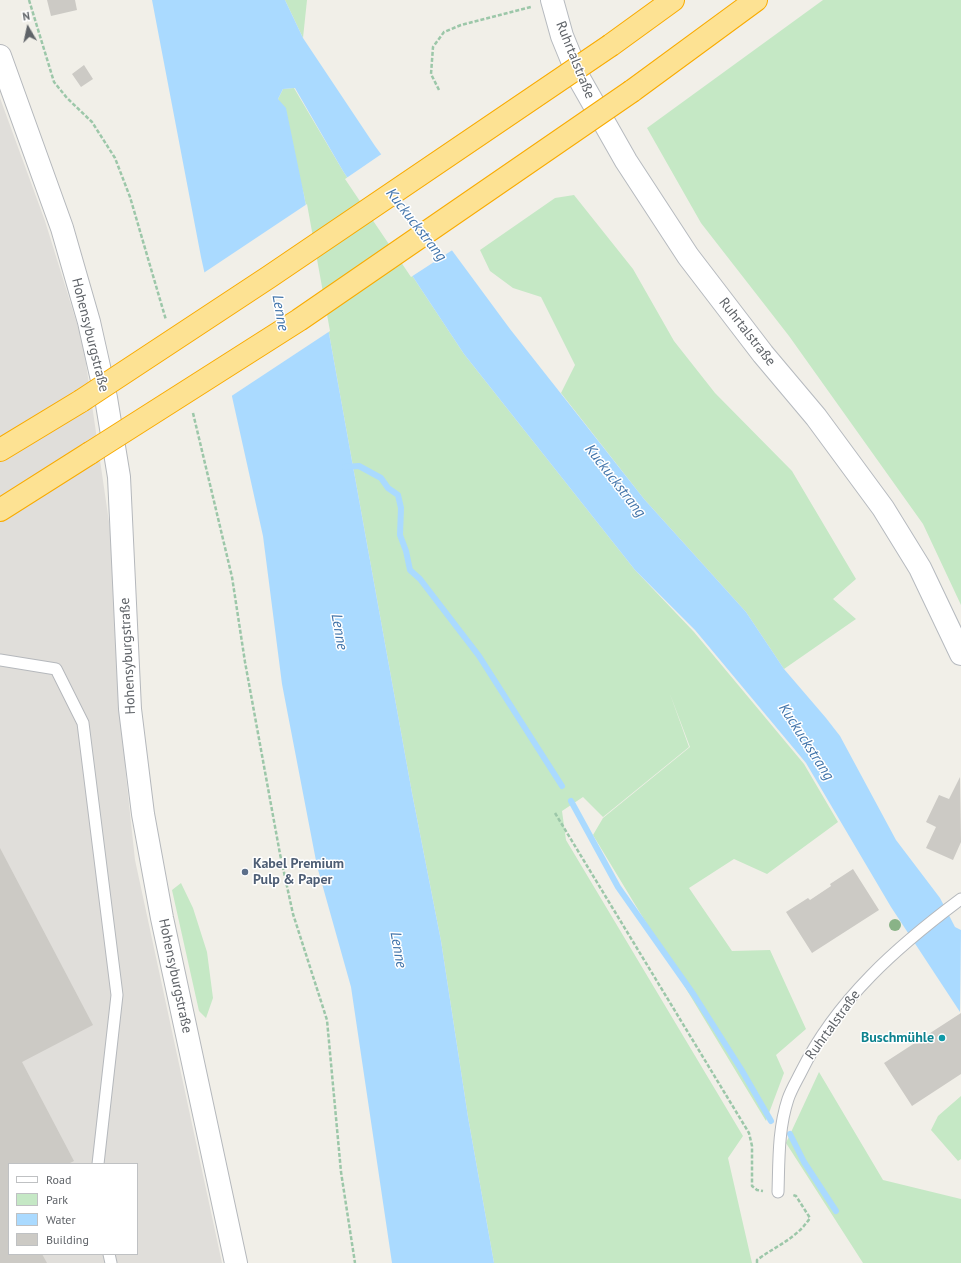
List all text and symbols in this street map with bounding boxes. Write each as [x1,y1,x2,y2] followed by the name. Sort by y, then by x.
[8,8,48,48] north arrow
[21,9,31,24] text: N
[552,19,598,101] street label: Ruhrtalstraße
[382,185,450,265] water label: Kuckuckstrang
[68,276,112,394] street label: Hohensyburgstraße
[268,294,292,332] water label: Lenne
[715,294,779,370] street label: Ruhrtalstraße
[581,441,649,521] water label: Kuckuckstrang
[117,597,139,715] street label: Hohensyburgstraße
[327,613,351,651] water label: Lenne
[774,700,838,784] water label: Kuckuckstrang
[253,856,344,888] place label: Kabel Premium Pulp & Paper
[240,867,250,877] marker: Kabel Premium Pulp & Paper
[155,917,195,1035] street label: Hohensyburgstraße
[386,931,410,969] water label: Lenne
[802,987,864,1063] street label: Ruhrtalstraße
[861,1030,934,1046] place label: Buschmühle
[937,1033,947,1043] marker: Buschmühle
[8,1163,138,1255] legend
[46,1172,71,1187] text: Road
[46,1192,68,1207] text: Park
[46,1212,76,1227] text: Water
[46,1232,89,1247] text: Building

